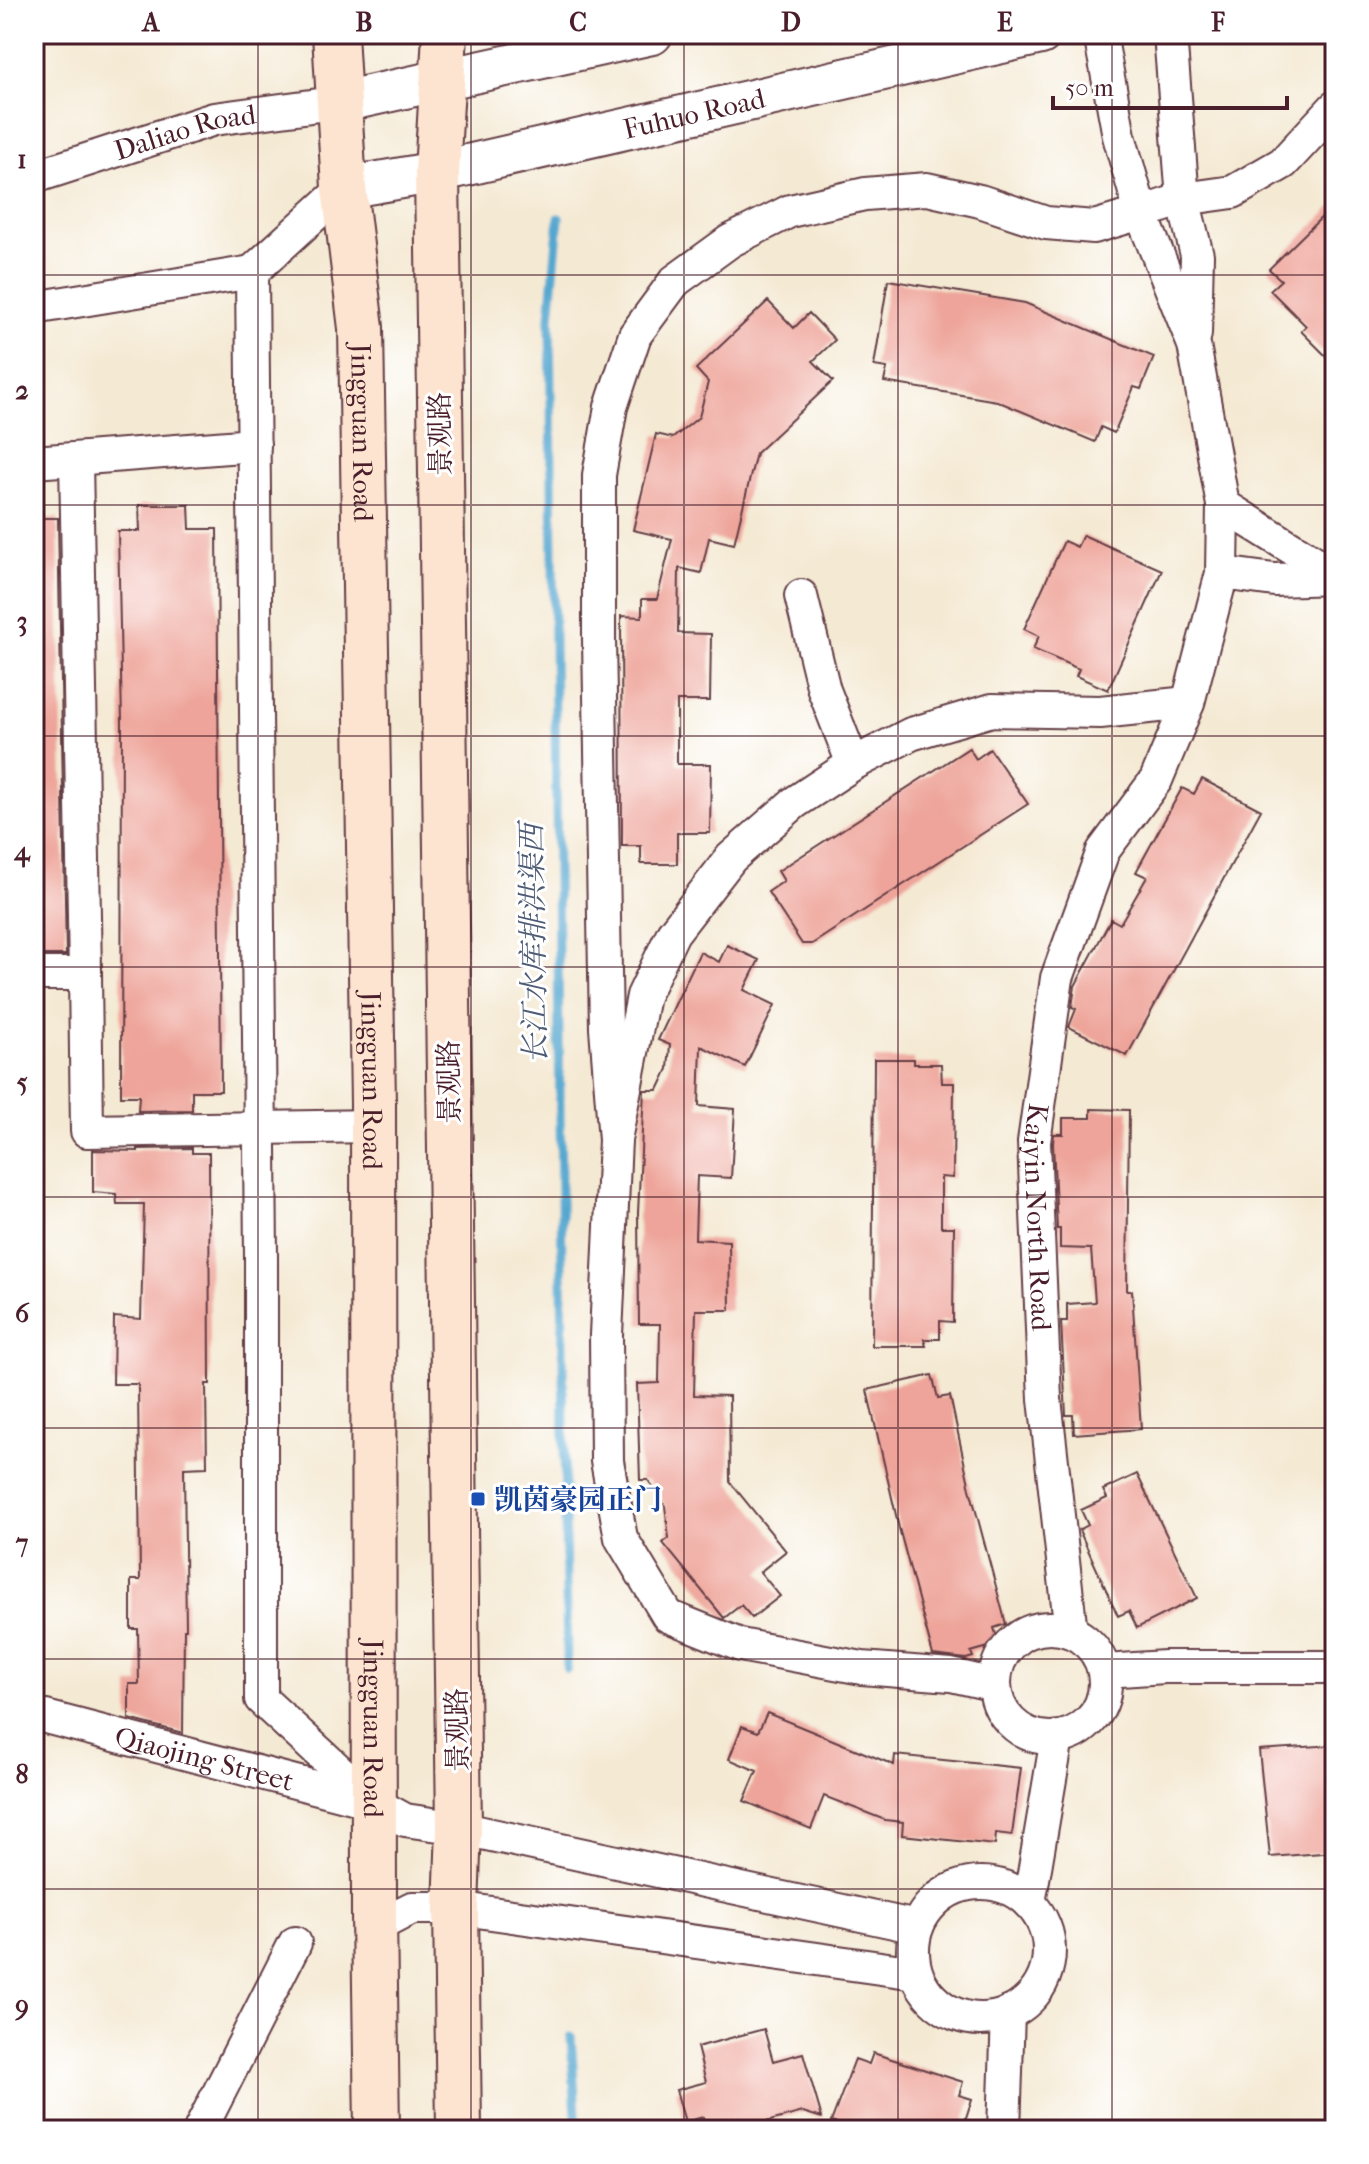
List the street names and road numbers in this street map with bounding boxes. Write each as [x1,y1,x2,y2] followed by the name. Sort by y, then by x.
[620,81,769,145] street label: Fuhuo Road
[110,97,258,167] street label: Daliao Road
[345,341,381,523] street label: Jingguan Road
[423,392,457,476] street label: 景观路
[355,989,390,1171] street label: Jingguan Road
[432,1040,466,1124] street label: 景观路
[1017,1101,1059,1332] street label: Kaiyin North Road
[357,1637,390,1819] street label: Jingguan Road
[440,1688,474,1772] street label: 景观路
[111,1719,297,1797] street label: Qiaojing Street

